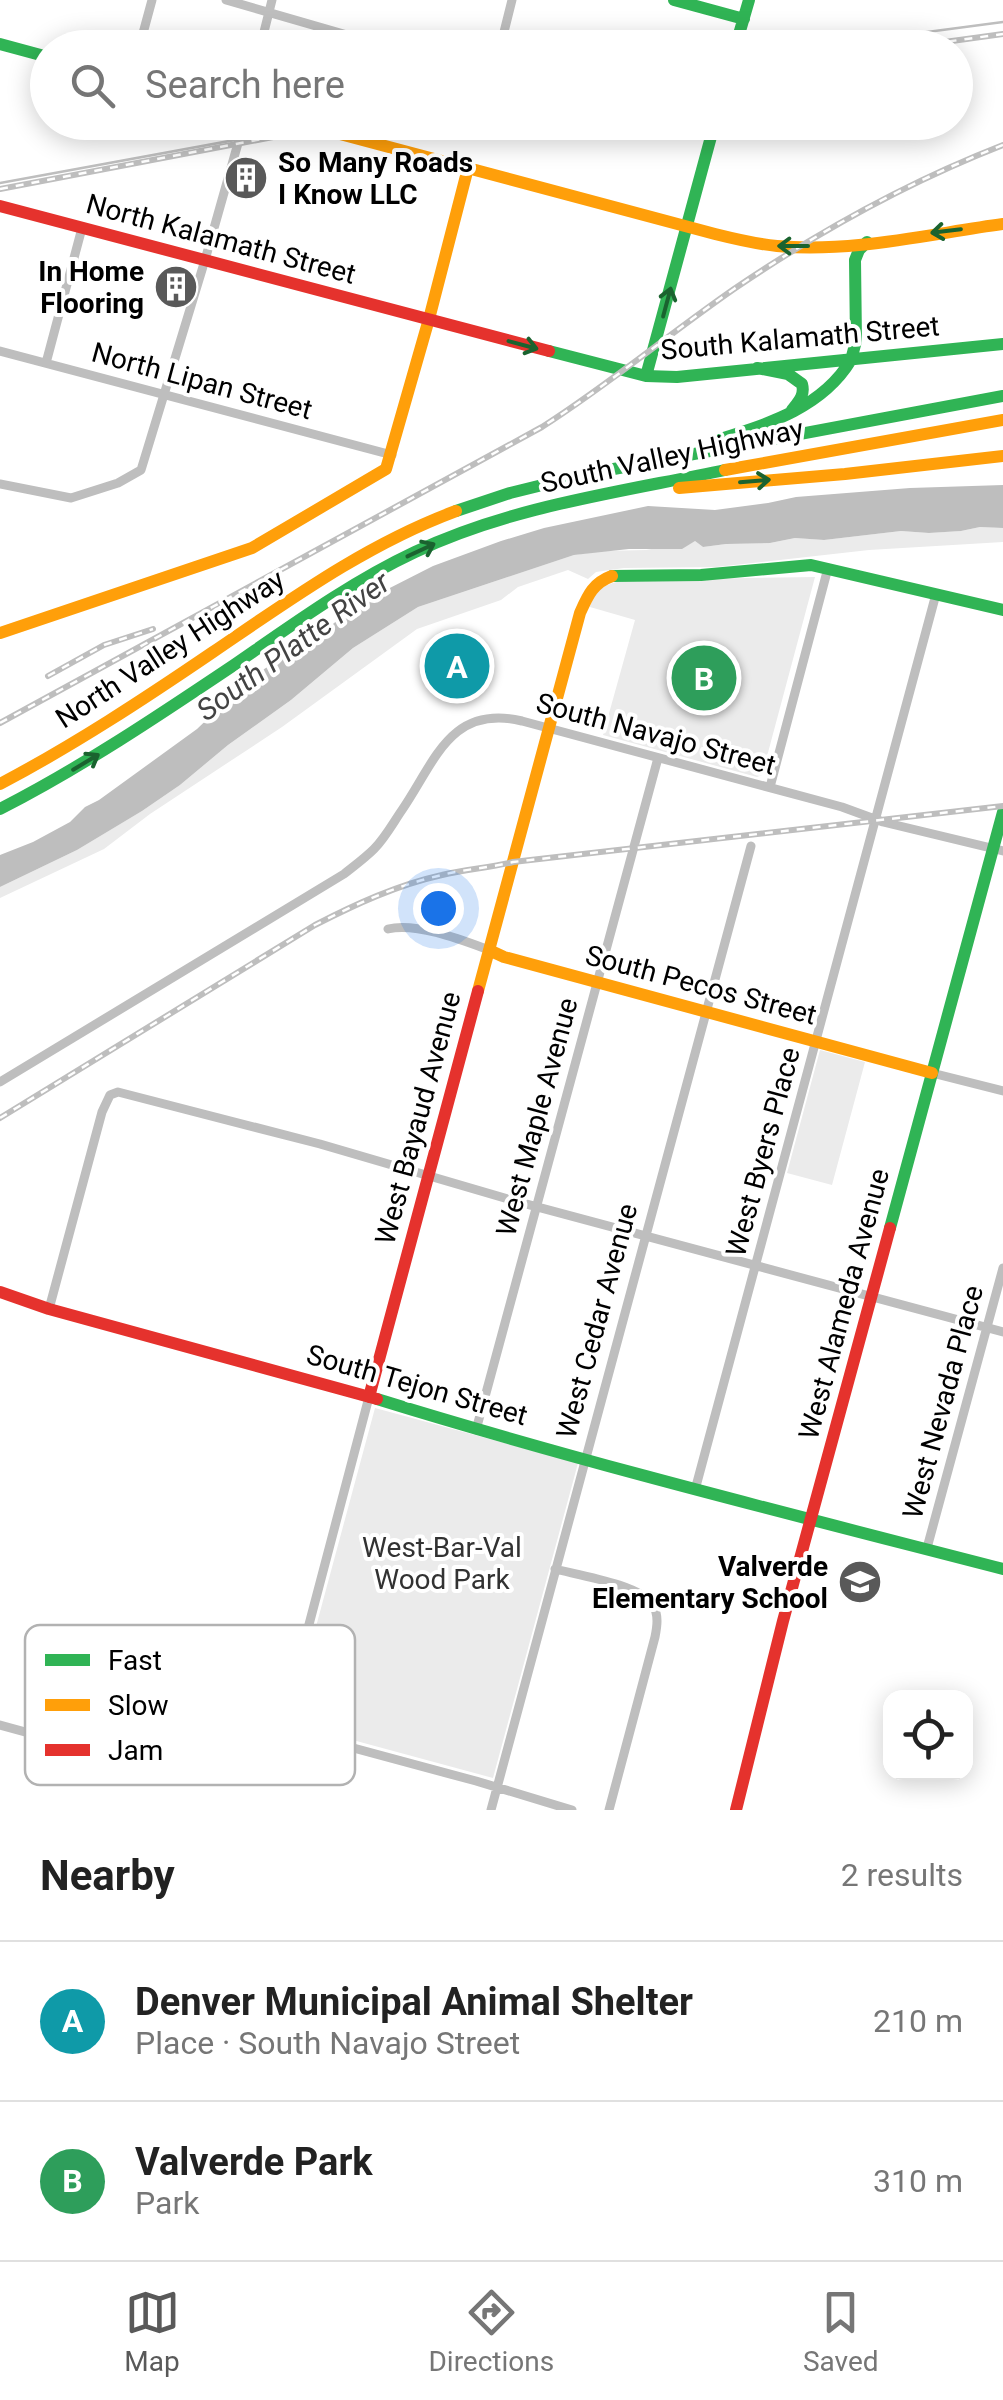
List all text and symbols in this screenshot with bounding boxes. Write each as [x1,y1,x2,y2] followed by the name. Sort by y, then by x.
[30,30,973,140] search box
[65,58,120,113] icon: search
[145,63,345,107] text: Search here
[278,146,473,211] place label: So Many Roads I Know LLC
[223,155,269,201] building icon: So Many Roads I Know LLC
[83,187,359,291] street label: North Kalamath Street
[931,222,963,241] one-way arrow
[777,236,810,256] one-way arrow
[38,255,144,320] place label: In Home Flooring
[153,264,199,310] building icon: In Home Flooring
[659,286,678,318] one-way arrow
[659,309,941,367] street label: South Kalamath Street
[88,336,316,426] street label: North Lipan Street
[507,337,538,355] one-way arrow
[538,412,806,500] street label: South Valley Highway
[739,472,771,491] one-way arrow
[405,539,435,558] one-way arrow
[50,563,290,735] street label: North Valley Highway
[190,564,397,728] water label: South Platte River
[424,628,490,704] pin: A
[672,640,736,716] pin: B
[533,686,779,782] street label: South Navajo Street
[71,752,100,772] one-way arrow
[413,883,464,934] your location
[582,938,820,1032] street label: South Pecos Street
[368,988,468,1248] street label: West Bayaud Avenue
[489,994,585,1240] street label: West Maple Avenue
[719,1044,807,1260] street label: West Byers Place
[792,1165,896,1443] street label: West Alameda Avenue
[550,1200,644,1442] street label: West Cedar Avenue
[896,1282,990,1522] street label: West Nevada Place
[303,1338,531,1432] street label: South Tejon Street
[362,1531,522,1596] park label: West-Bar-Val Wood Park
[592,1550,828,1615] place label: Valverde Elementary School
[837,1559,883,1605] school or university icon: Valverde Elementary School
[25,1625,355,1785] legend
[108,1644,162,1677] text: Fast
[108,1689,168,1722] text: Slow
[883,1690,973,1780] map controls
[883,1690,973,1780] button: locate
[108,1734,163,1767] text: Jam
[40,1851,175,1900] text: Nearby
[841,1856,963,1894] text: 2 results
[135,1980,693,2024] text: Denver Municipal Animal Shelter
[62,2002,83,2040] text: A
[873,2002,963,2040] text: 210 m
[135,2024,520,2062] text: Place · South Navajo Street
[135,2140,373,2184] text: Valverde Park
[62,2162,83,2200] text: B
[873,2162,963,2200] text: 310 m
[135,2184,199,2222] text: Park
[124,2285,180,2378] tab: Map
[428,2285,554,2378] tab: Directions
[803,2285,879,2378] tab: Saved

